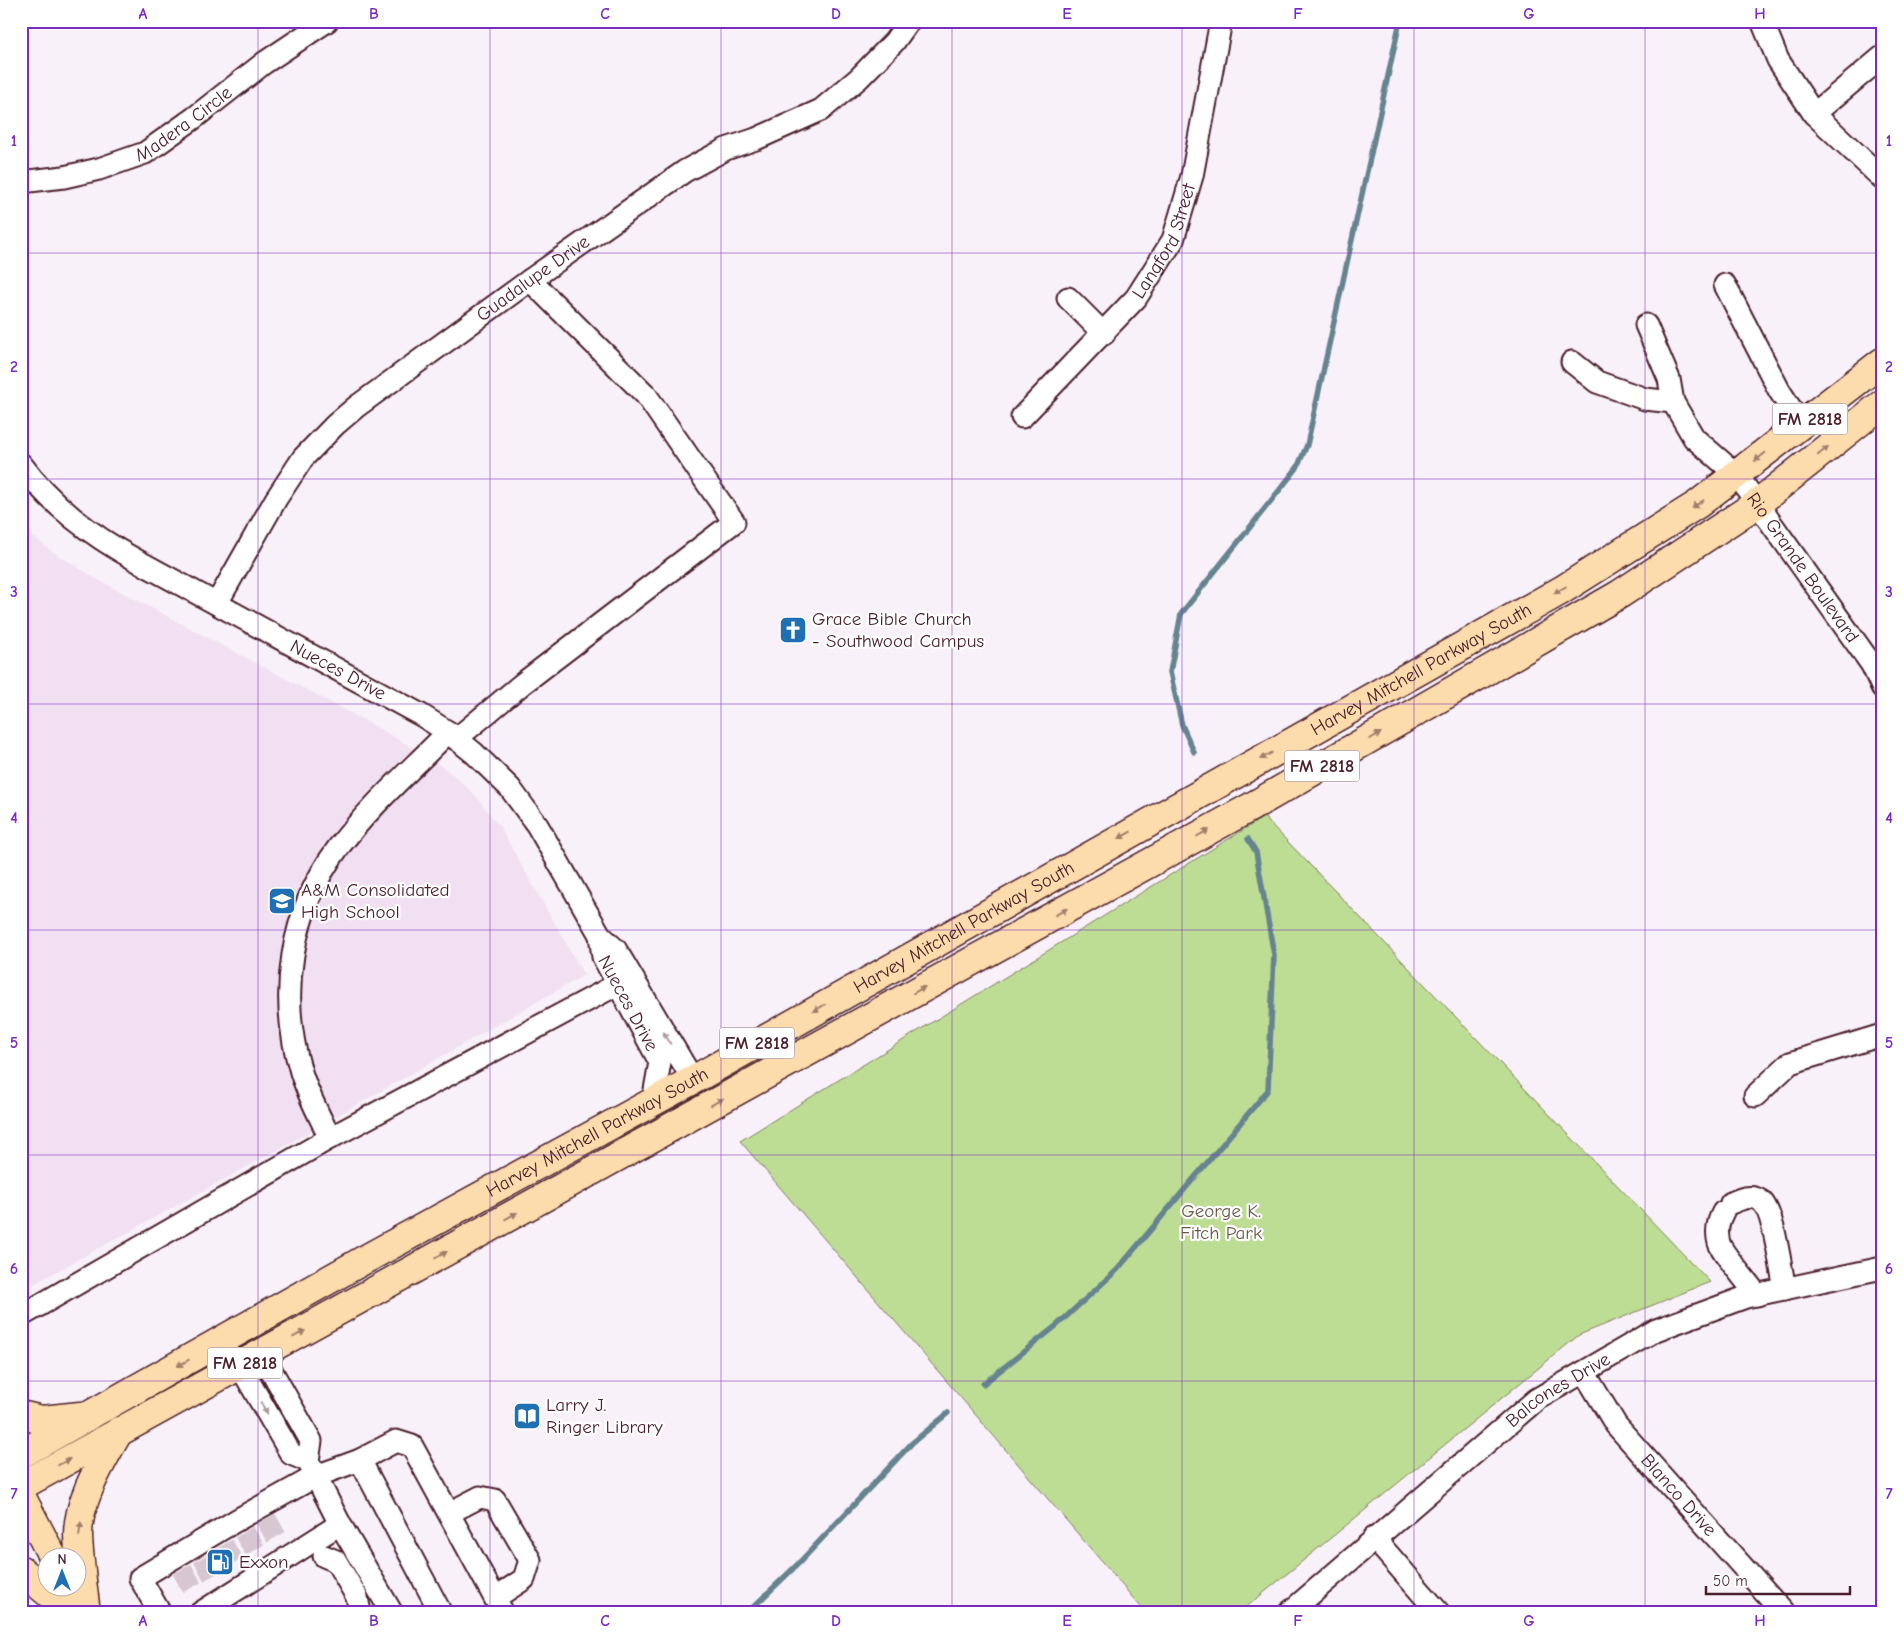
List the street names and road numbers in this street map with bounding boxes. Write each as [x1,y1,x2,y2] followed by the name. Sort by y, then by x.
[133,81,236,166] street label: Madera Circle
[1127,180,1200,303] street label: Langford Street
[472,231,594,326] street label: Guadalupe Drive
[1772,404,1848,434] road number: FM 2818
[1742,488,1864,647] street label: Rio Grande Boulevard
[1307,598,1535,740] street label: Harvey Mitchell Parkway South
[286,635,390,705] street label: Nueces Drive
[1284,750,1360,781] road number: FM 2818
[850,856,1078,998] street label: Harvey Mitchell Parkway South
[593,952,663,1055] street label: Nueces Drive
[720,1028,794,1058] road number: FM 2818
[482,1063,712,1202] street label: Harvey Mitchell Parkway South
[208,1348,282,1379] road number: FM 2818
[1501,1348,1614,1432] street label: Balcones Drive
[1636,1450,1721,1541] street label: Blanco Drive

